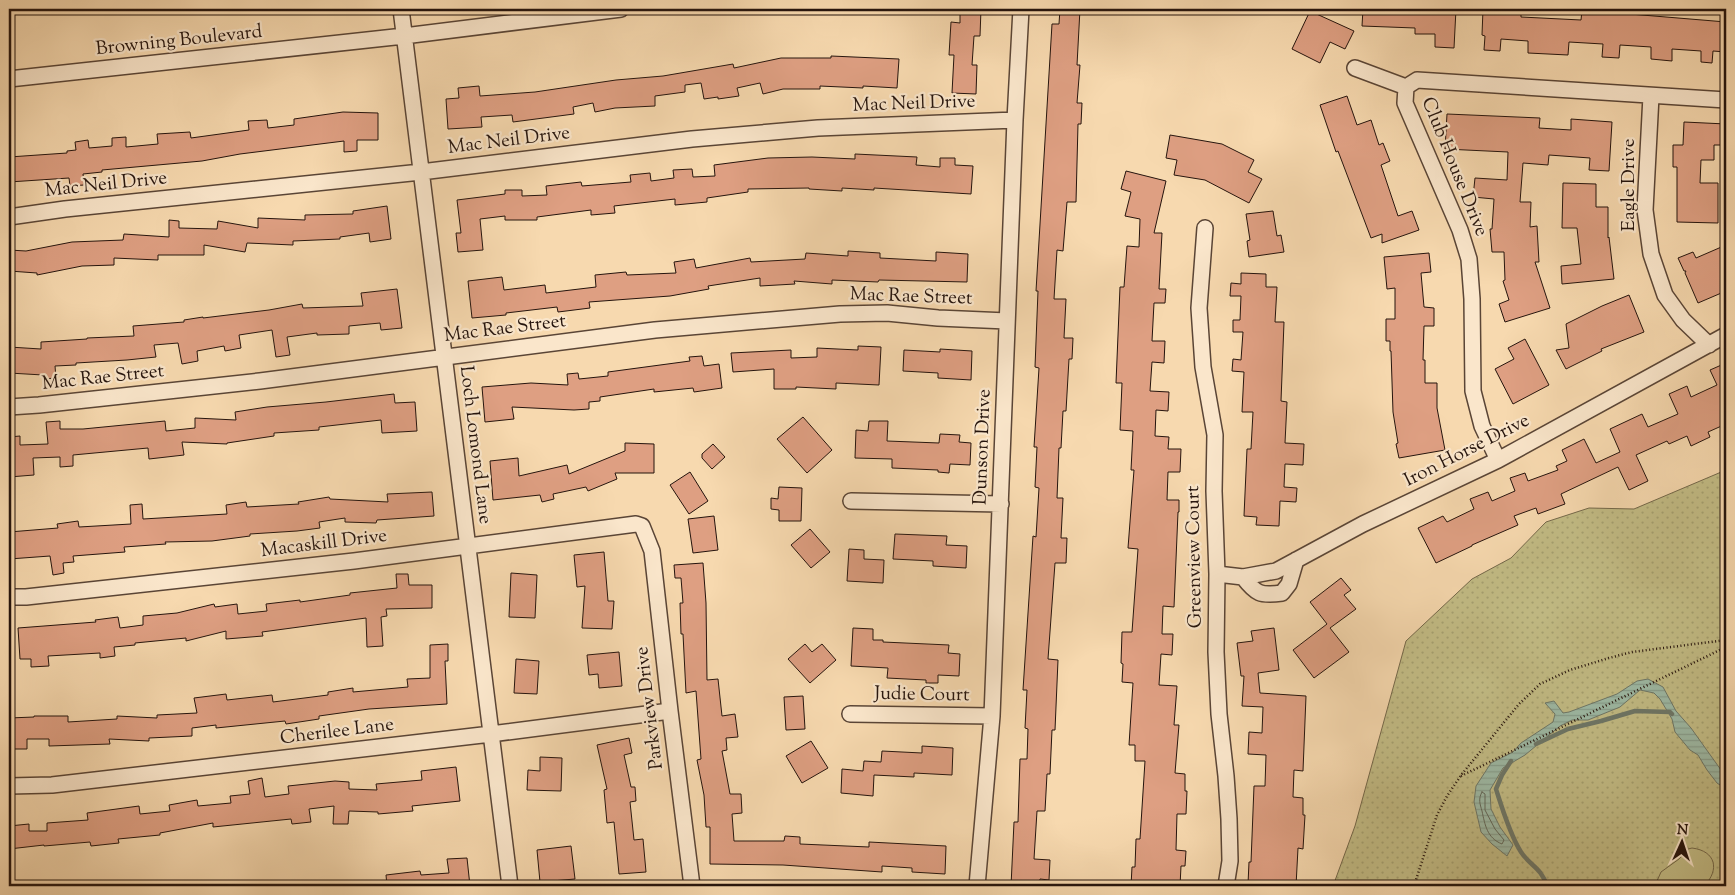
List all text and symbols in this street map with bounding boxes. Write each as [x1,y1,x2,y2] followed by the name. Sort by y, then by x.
[94,19,264,63] street label: Browning Boulevard
[852,88,976,120] street label: Mac Neil Drive
[1414,93,1494,241] street label: Club House Drive
[446,120,572,162] street label: Mac Neil Drive
[1616,138,1643,231] street label: Eagle Drive
[44,165,169,205] street label: Mac Neil Drive
[849,281,973,313] street label: Mac Rae Street
[442,308,568,350] street label: Mac Rae Street
[41,358,166,398] street label: Mac Rae Street
[452,364,498,526] street label: Loch Lomond Lane
[967,388,999,505] street label: Dunson Drive
[1400,408,1535,494] street label: Iron Horse Drive
[1180,485,1210,629] street label: Greenview Court
[259,523,389,565] street label: Macaskill Drive
[629,645,671,771] street label: Parkview Drive
[873,681,970,709] street label: Judie Court
[278,712,396,752] street label: Cherilee Lane
[1658,818,1708,868] north arrow
[1676,821,1689,841] text: N

